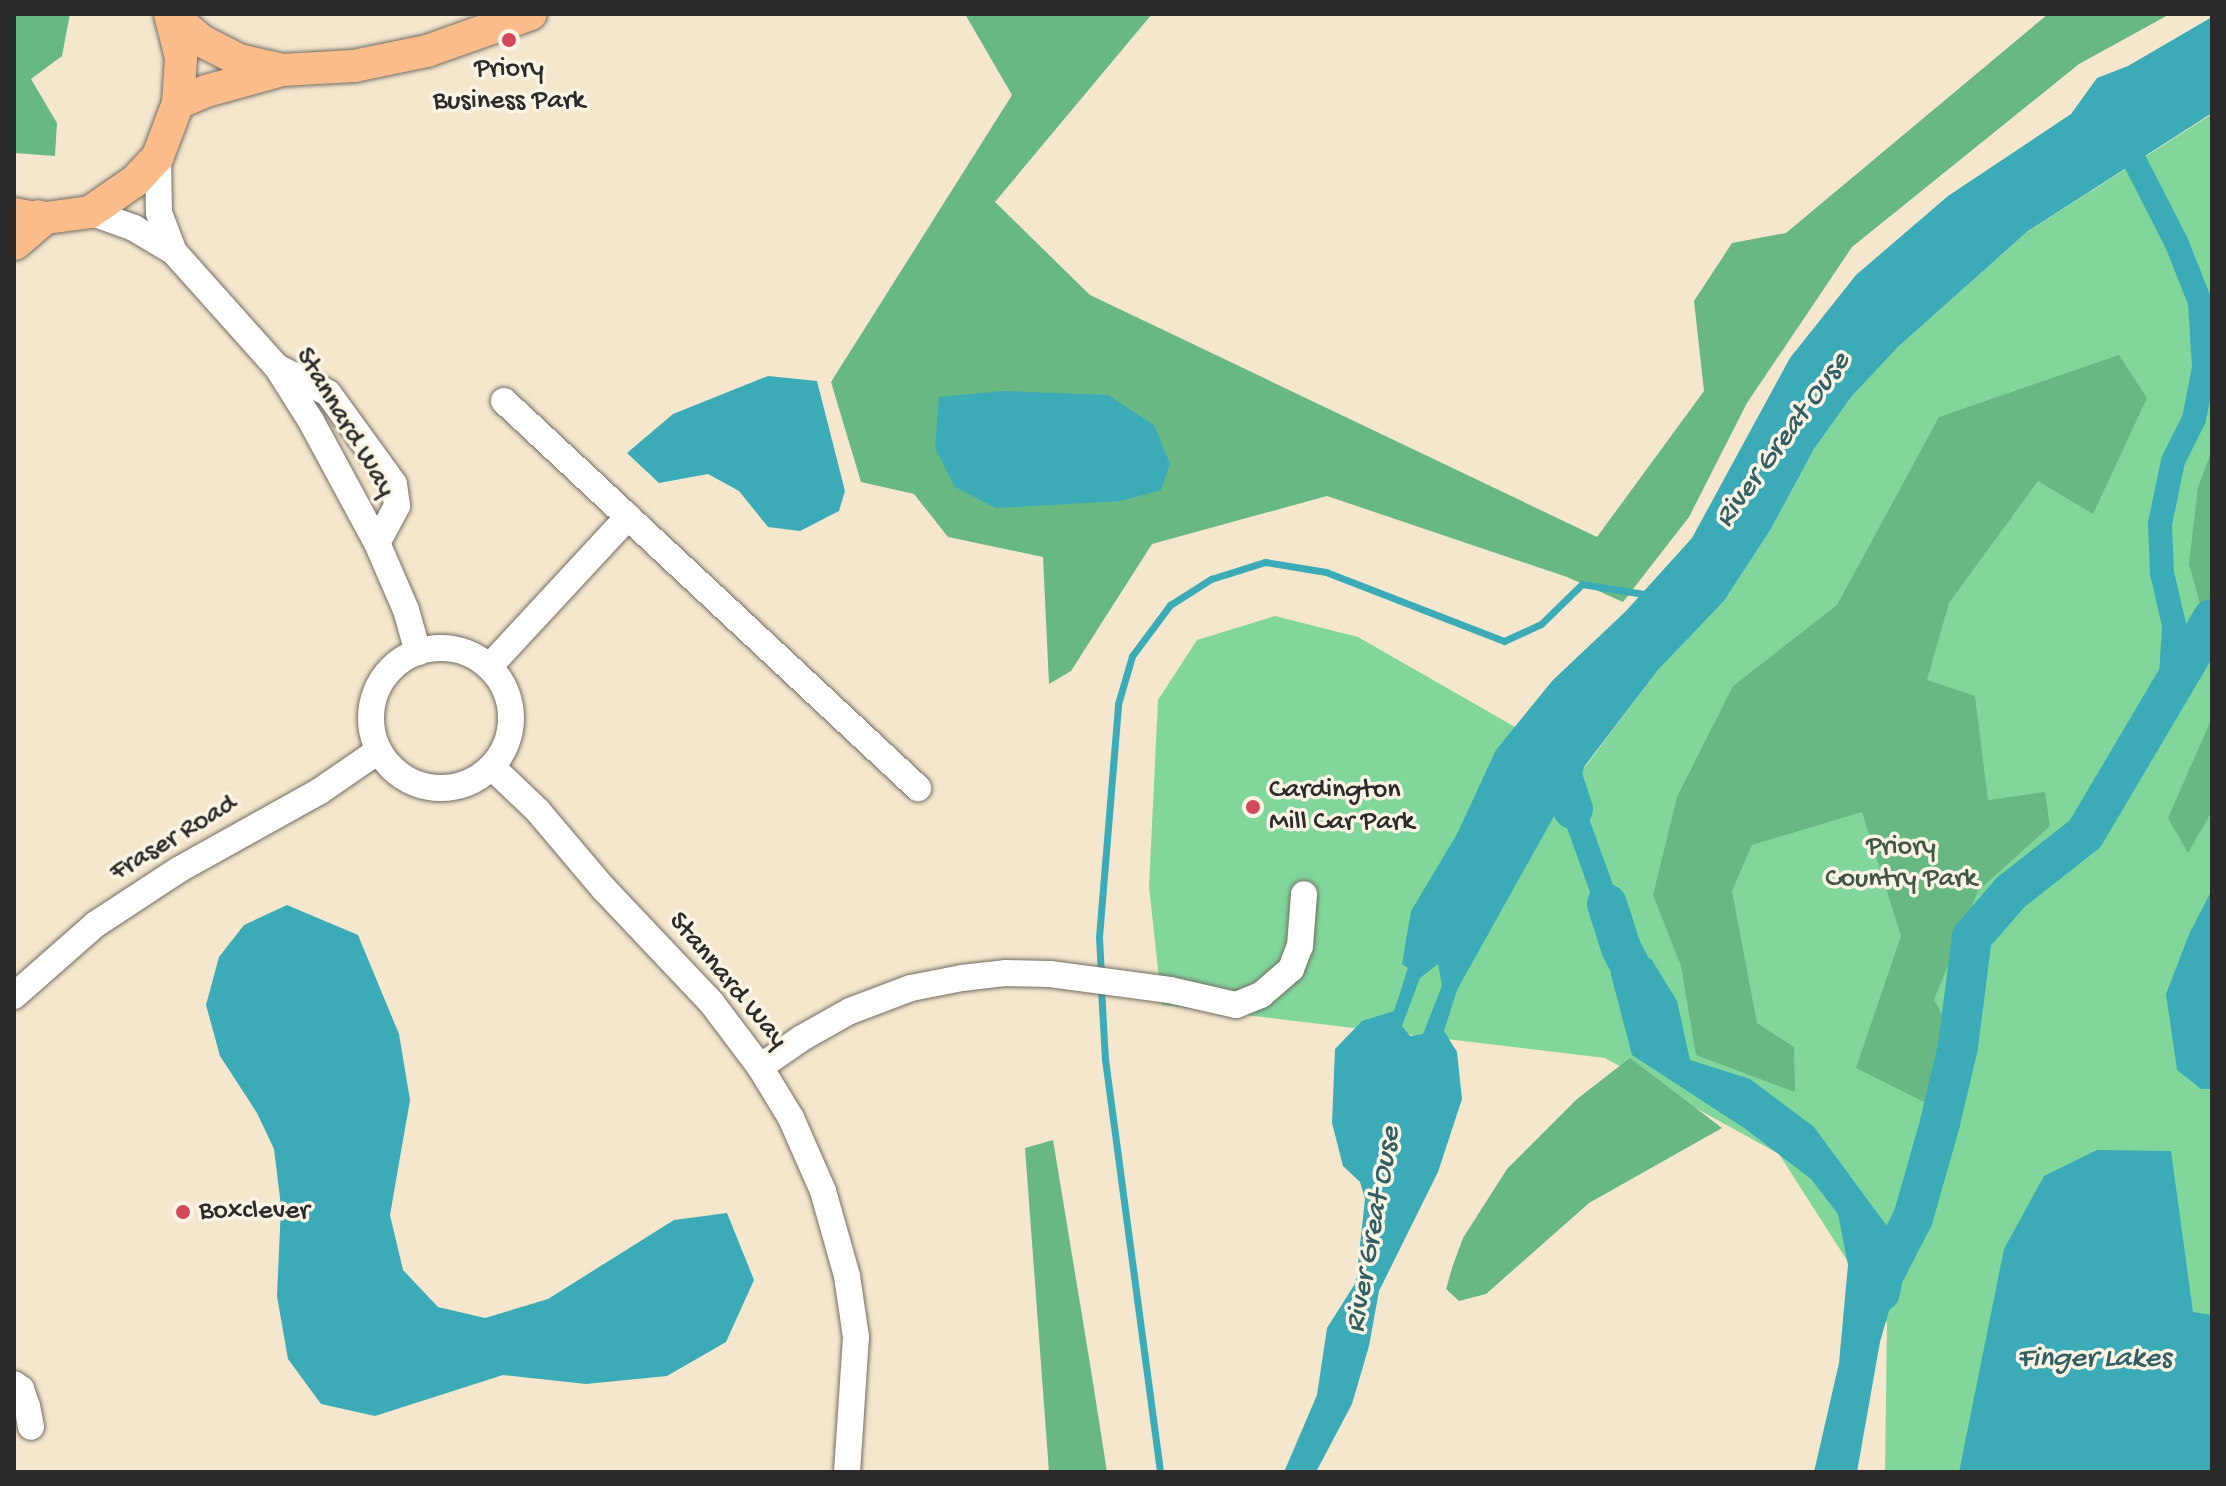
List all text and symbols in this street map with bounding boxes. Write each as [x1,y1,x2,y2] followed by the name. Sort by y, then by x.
[500,31,518,49] marker: Priory Business Park
[433,53,585,119] place label: Priory Business Park
[286,342,402,504] street label: Stannard Way
[1708,346,1860,536] water label: River Great Ouse
[1269,774,1414,840] place label: Cardington Mill Car Park
[104,788,244,890] street label: Fraser Road
[1244,798,1262,816] marker: Cardington Mill Car Park
[1825,831,1977,897] park label: Priory Country Park
[660,906,794,1056] street label: Stannard Way
[1339,1124,1411,1336] water label: River Great Ouse
[199,1195,309,1229] place label: Boxclever
[174,1203,192,1221] marker: Boxclever
[2017,1342,2171,1378] water label: Finger Lakes

